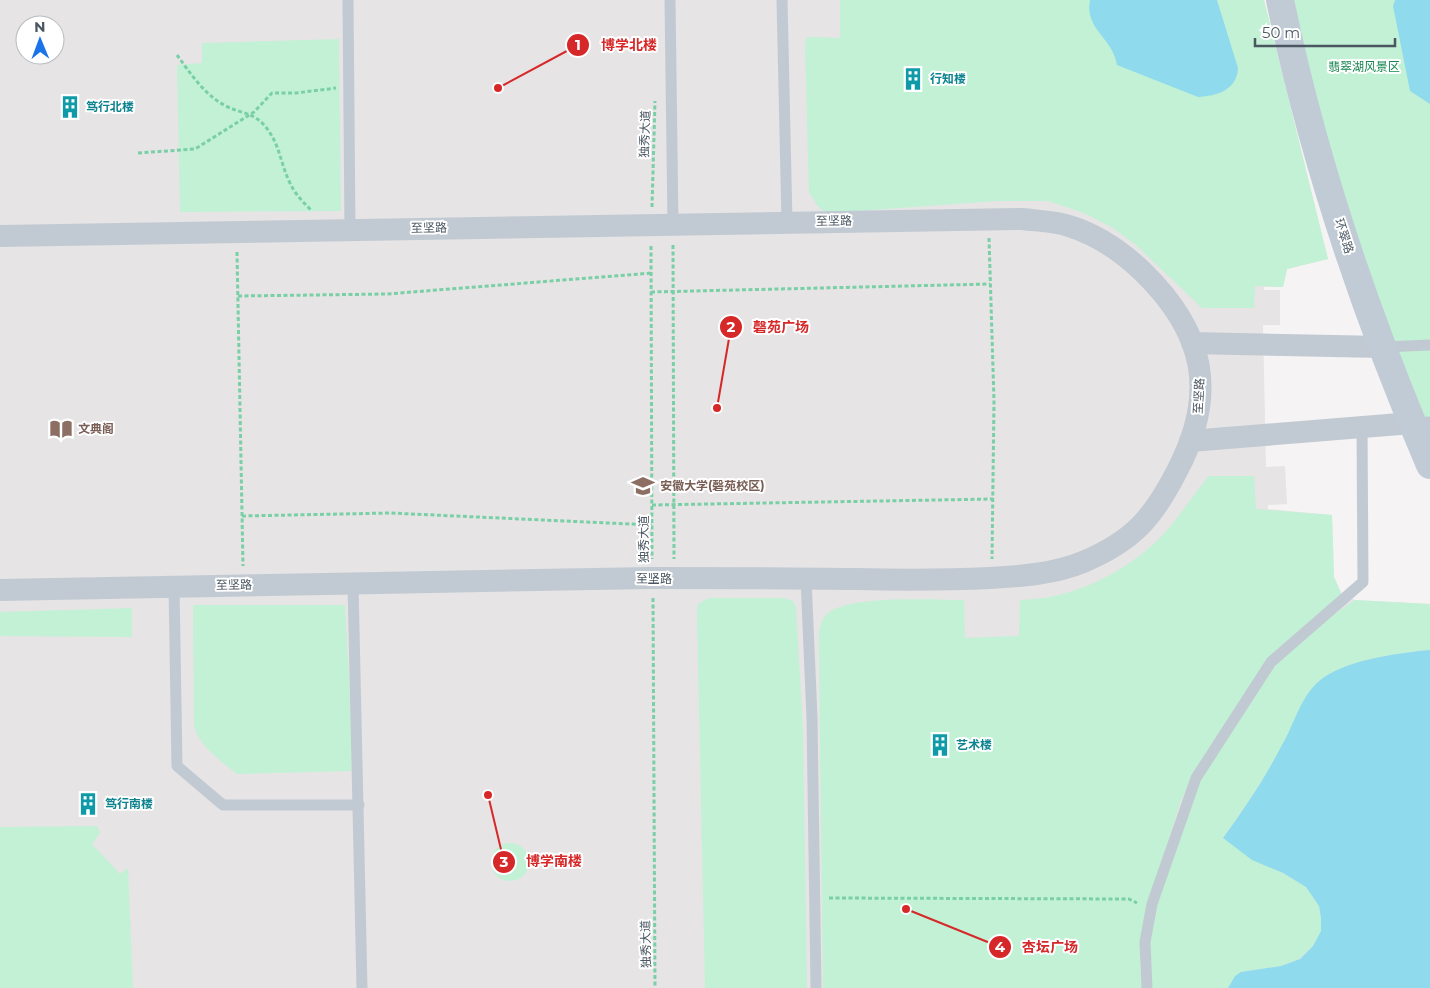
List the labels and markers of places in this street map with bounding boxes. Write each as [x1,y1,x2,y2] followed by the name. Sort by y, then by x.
[566,31,667,60] callout: 博学北楼
[900,66,926,92] building icon: 行知楼
[930,71,966,86] place label: 行知楼
[57,94,83,120] building icon: 笃行北楼
[86,99,134,114] place label: 笃行北楼
[718,313,819,342] callout: 磬苑广场
[48,416,74,442] library icon: 文典阁
[78,421,114,436] place label: 文典阁
[630,473,656,499] school or university icon: 安徽大学(磬苑校区)
[660,478,765,493] place label: 安徽大学(磬苑校区)
[927,732,953,758] building icon: 艺术楼
[956,737,992,752] place label: 艺术楼
[75,791,101,817] building icon: 笃行南楼
[105,796,153,811] place label: 笃行南楼
[491,847,592,876] callout: 博学南楼
[987,933,1088,962] callout: 杏坛广场

